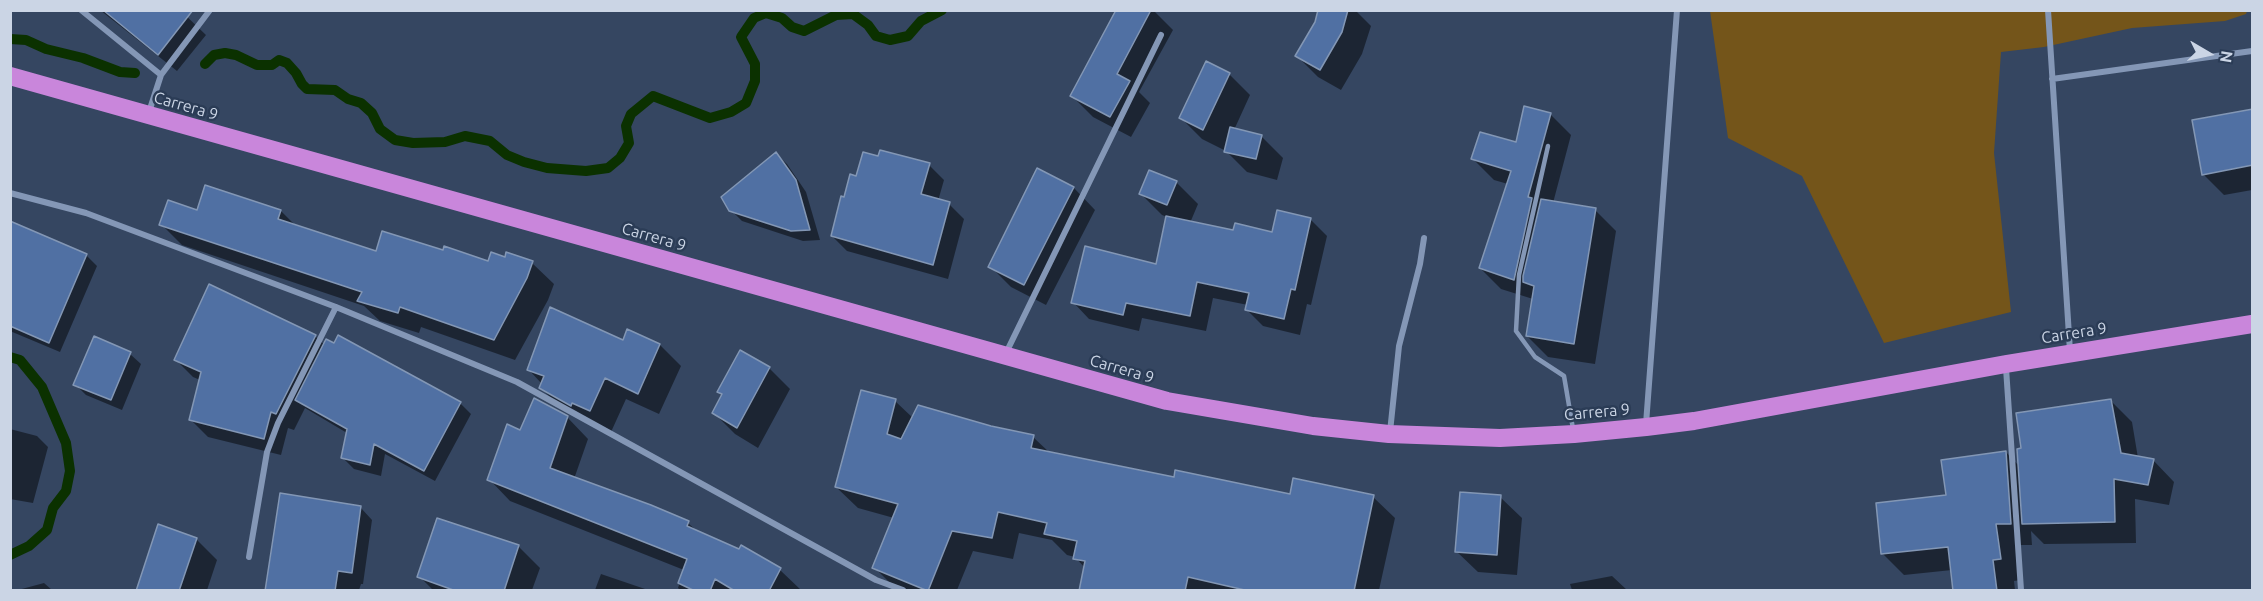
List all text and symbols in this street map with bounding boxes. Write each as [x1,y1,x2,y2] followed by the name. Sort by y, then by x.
[2179,24,2239,84] north arrow
[2217,50,2237,64] text: N
[152,88,220,124] street label: Carrera 9
[620,219,688,255] street label: Carrera 9
[2040,318,2108,348] street label: Carrera 9
[1088,351,1156,387] street label: Carrera 9
[1563,400,1631,424] street label: Carrera 9

